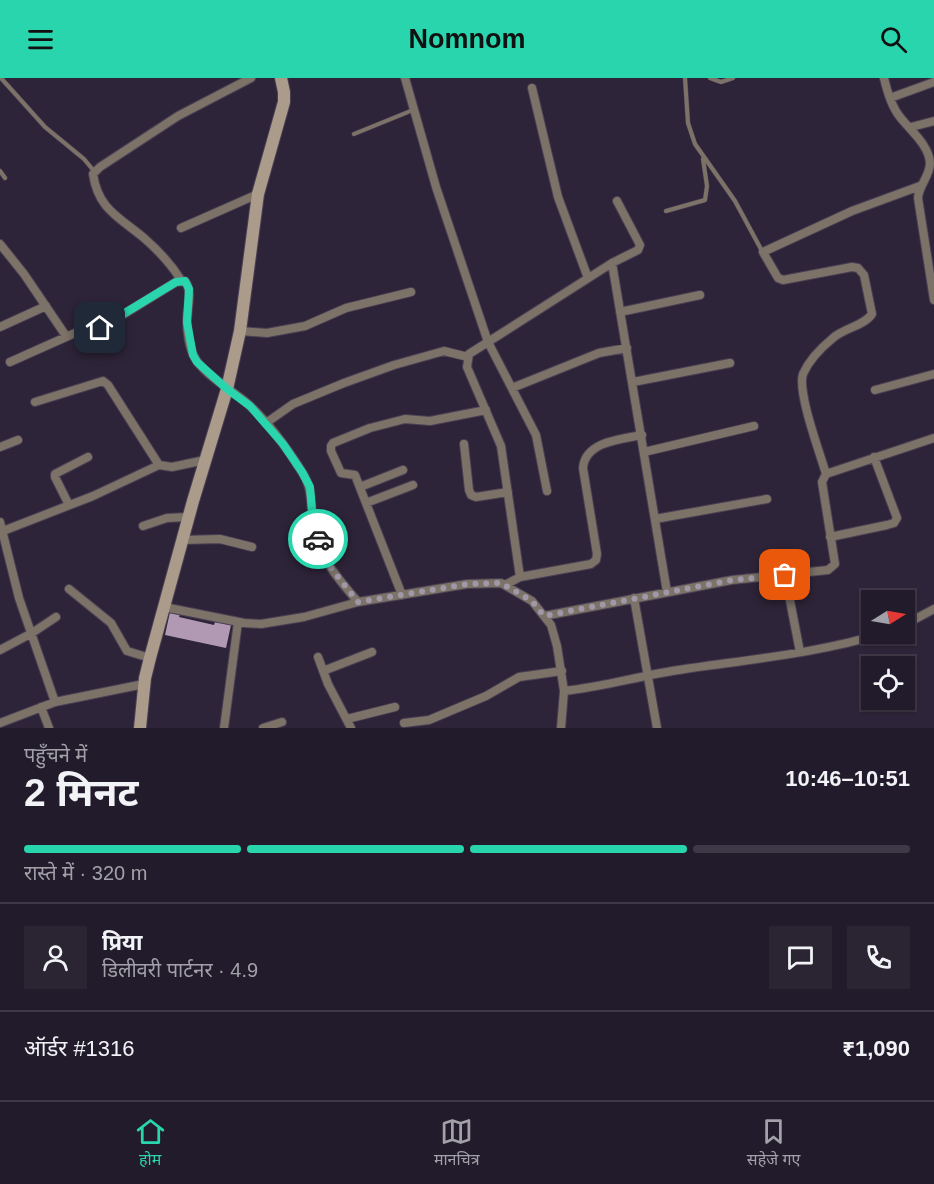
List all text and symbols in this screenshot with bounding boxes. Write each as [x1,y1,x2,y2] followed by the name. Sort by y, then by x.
[24,23,57,56] icon: menu
[877,23,910,56] icon: search
[409,24,526,54] text: Nomnom
[74,302,125,353] pin
[83,311,116,344] icon: home
[288,509,348,569] courier
[302,523,335,556] icon: car
[759,549,810,600] pin
[768,558,801,591] icon: bag
[861,590,915,644] north arrow
[861,590,915,710] map controls
[861,656,915,710] button: locate
[24,744,87,766] text: पहुँचने में
[785,766,910,791] text: 10:46–10:51
[24,771,138,814] text: 2 मिनट
[24,862,147,884] text: रास्ते में · 320 m
[24,926,87,989] button: person
[769,926,832,989] button: chat
[847,926,910,989] button: phone
[102,930,142,955] text: प्रिया
[102,959,258,981] text: डिलीवरी पार्टनर · 4.9
[24,1036,135,1061] text: ऑर्डर #1316
[842,1036,910,1061] text: ₹1,090
[134,1115,167,1172] tab: होम
[434,1115,480,1172] tab: मानचित्र
[747,1115,800,1172] tab: सहेजे गए

